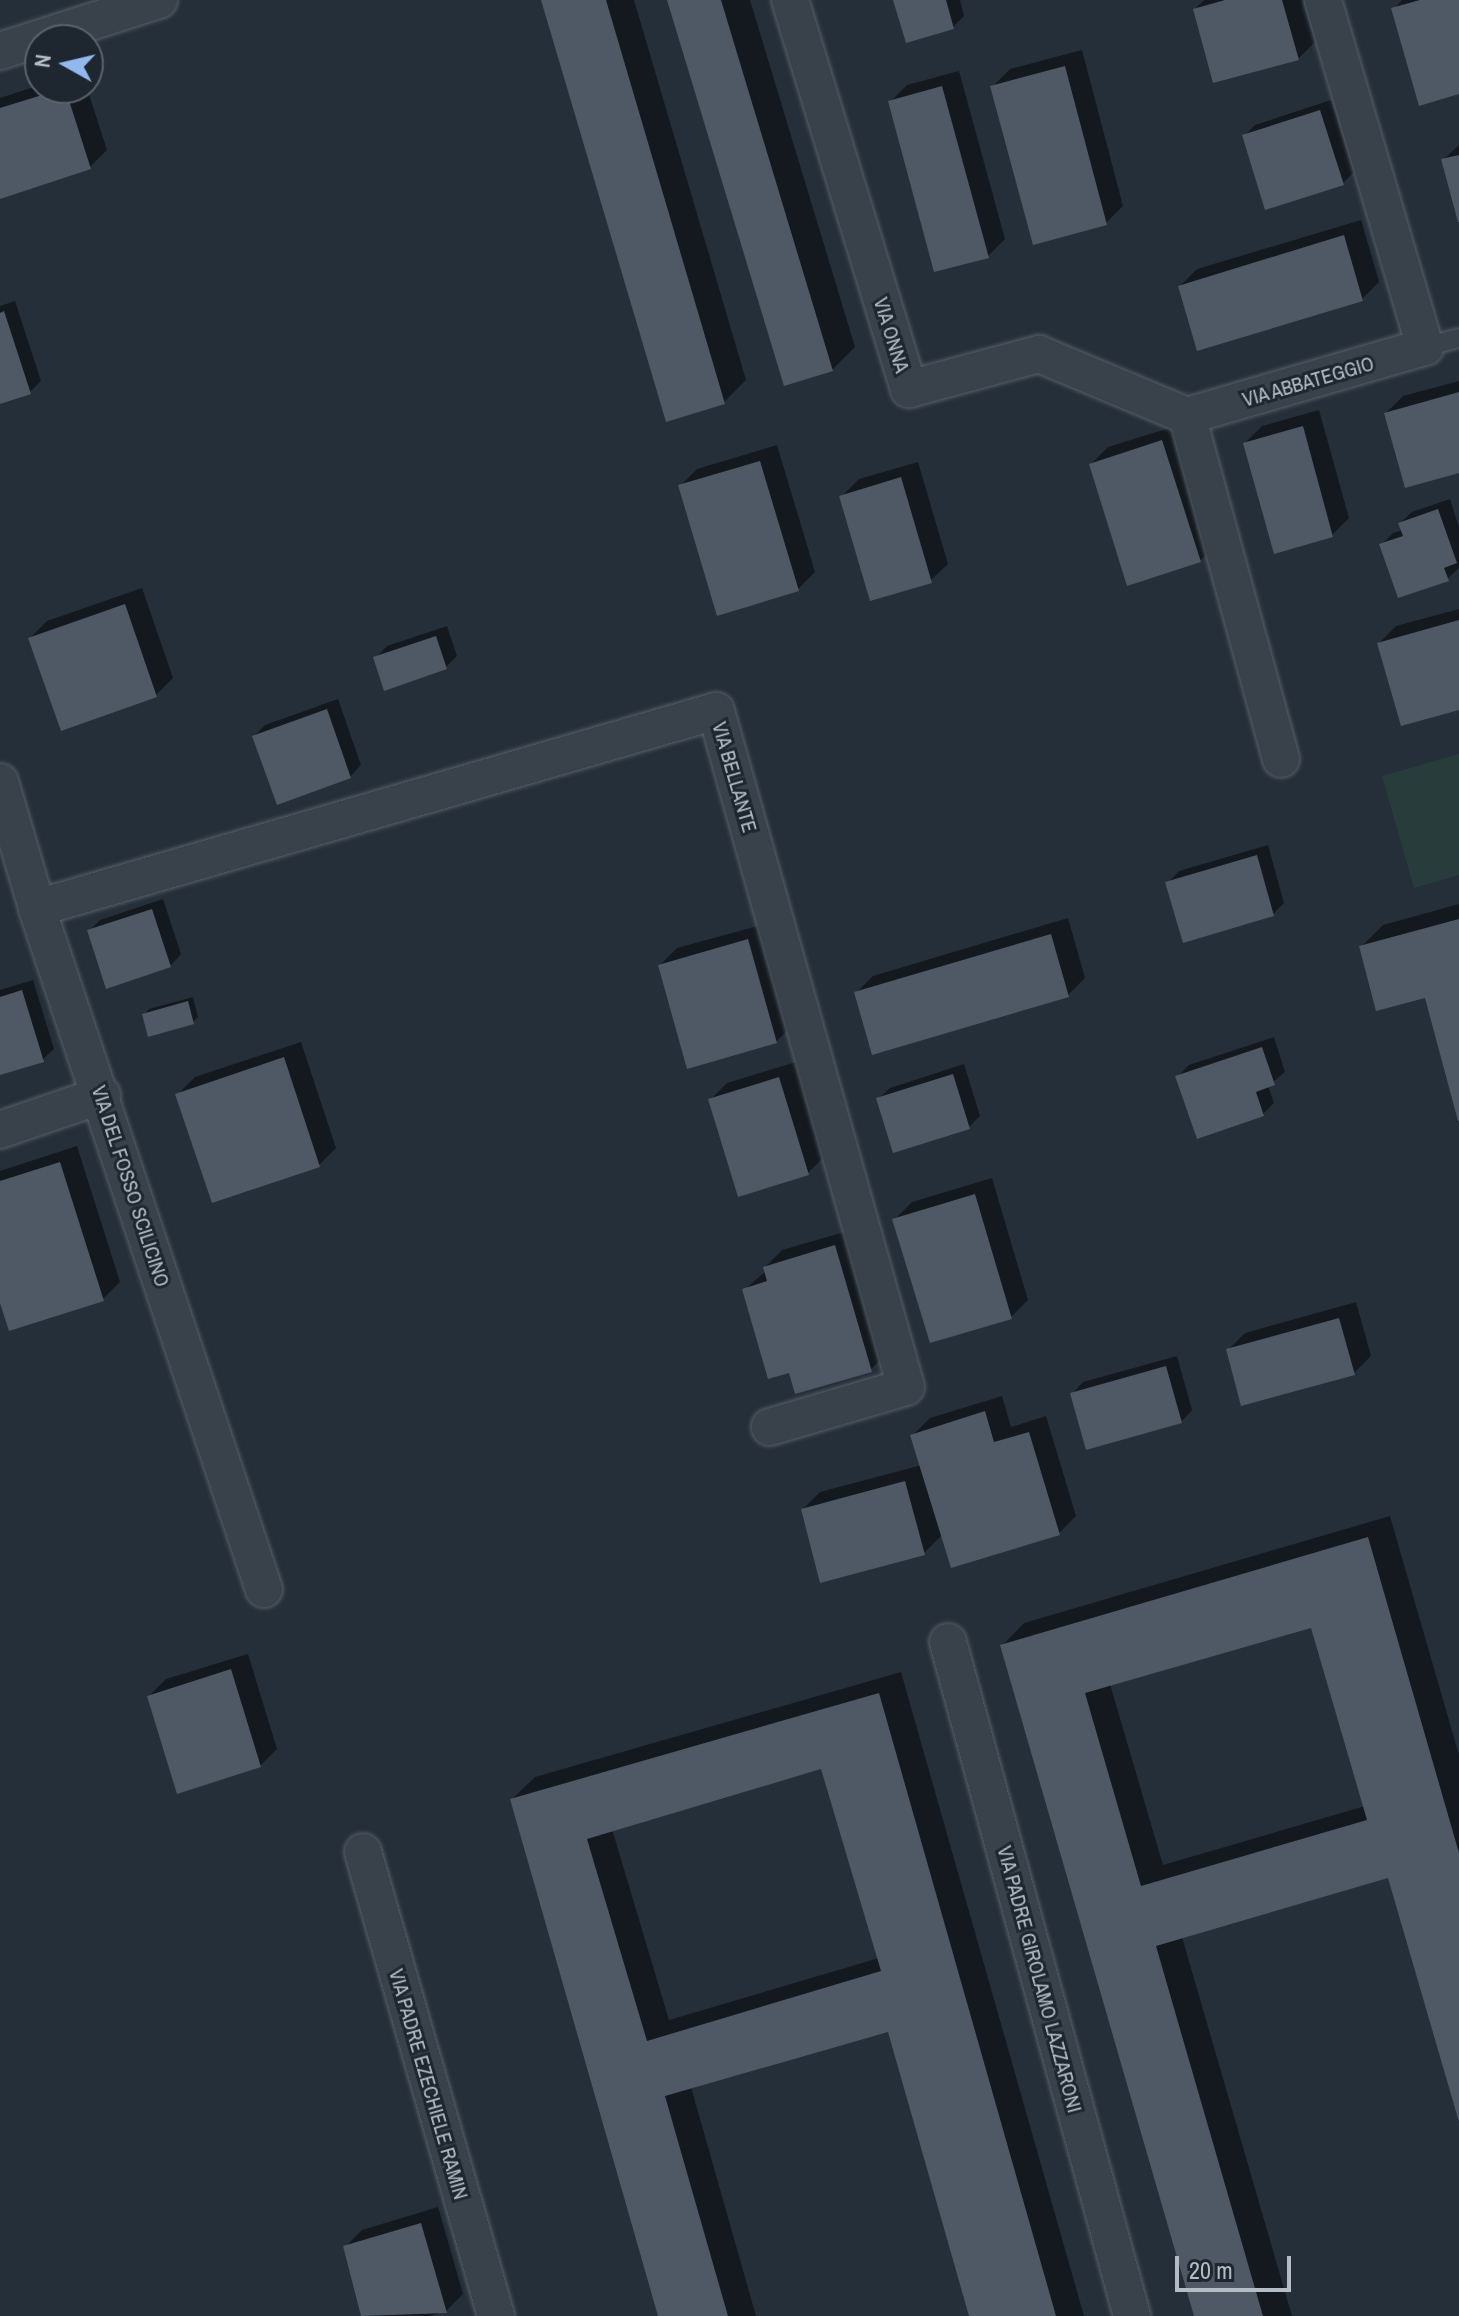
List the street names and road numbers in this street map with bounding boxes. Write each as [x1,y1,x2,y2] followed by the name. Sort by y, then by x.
[869,294,915,376] street label: VIA ONNA
[1239,351,1377,411] street label: VIA ABBATEGGIO
[708,718,762,836] street label: VIA BELLANTE
[87,1082,175,1290] street label: VIA DEL FOSSO SCILICINO
[993,1843,1087,2115] street label: VIA PADRE GIROLAMO LAZZARONI
[384,1966,474,2202] street label: VIA PADRE EZECHIELE RAMIN

